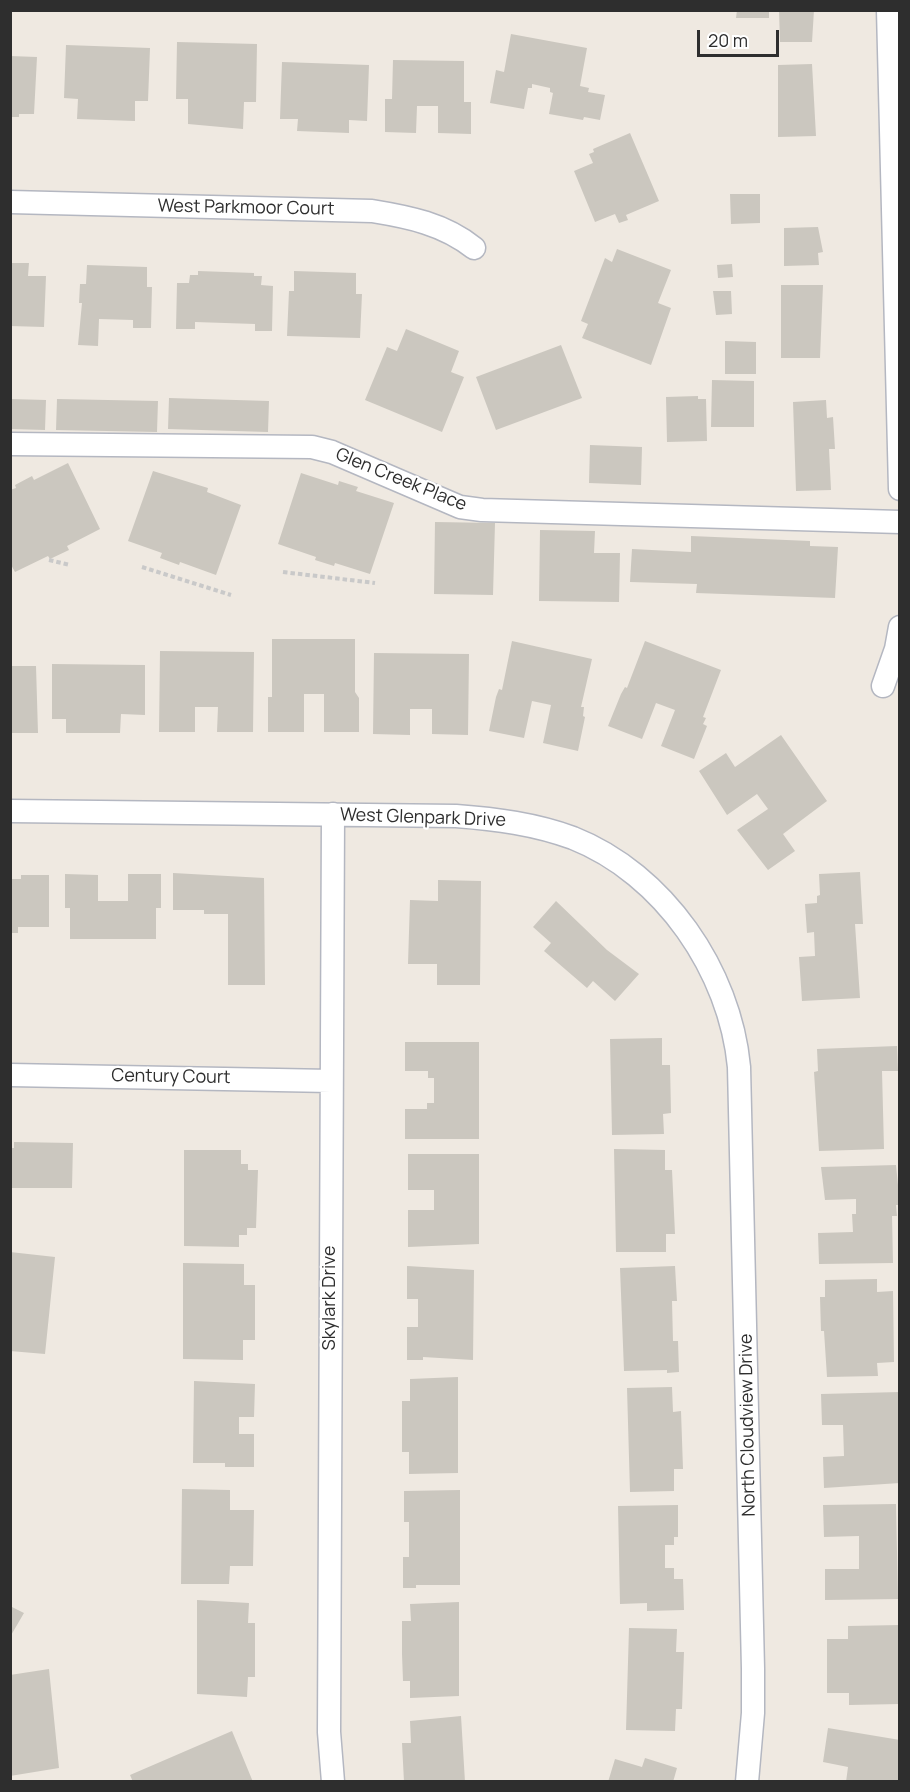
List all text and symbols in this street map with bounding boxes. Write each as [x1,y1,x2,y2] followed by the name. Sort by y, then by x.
[700,18,782,56] scale bar
[708,28,748,52] text: 20 m
[157,196,335,220] street label: West Parkmoor Court
[332,444,470,516] street label: Glen Creek Place
[340,804,506,832] street label: West Glenpark Drive
[111,1065,231,1089] street label: Century Court
[319,1246,341,1350] street label: Skylark Drive
[736,1333,760,1517] street label: North Cloudview Drive

